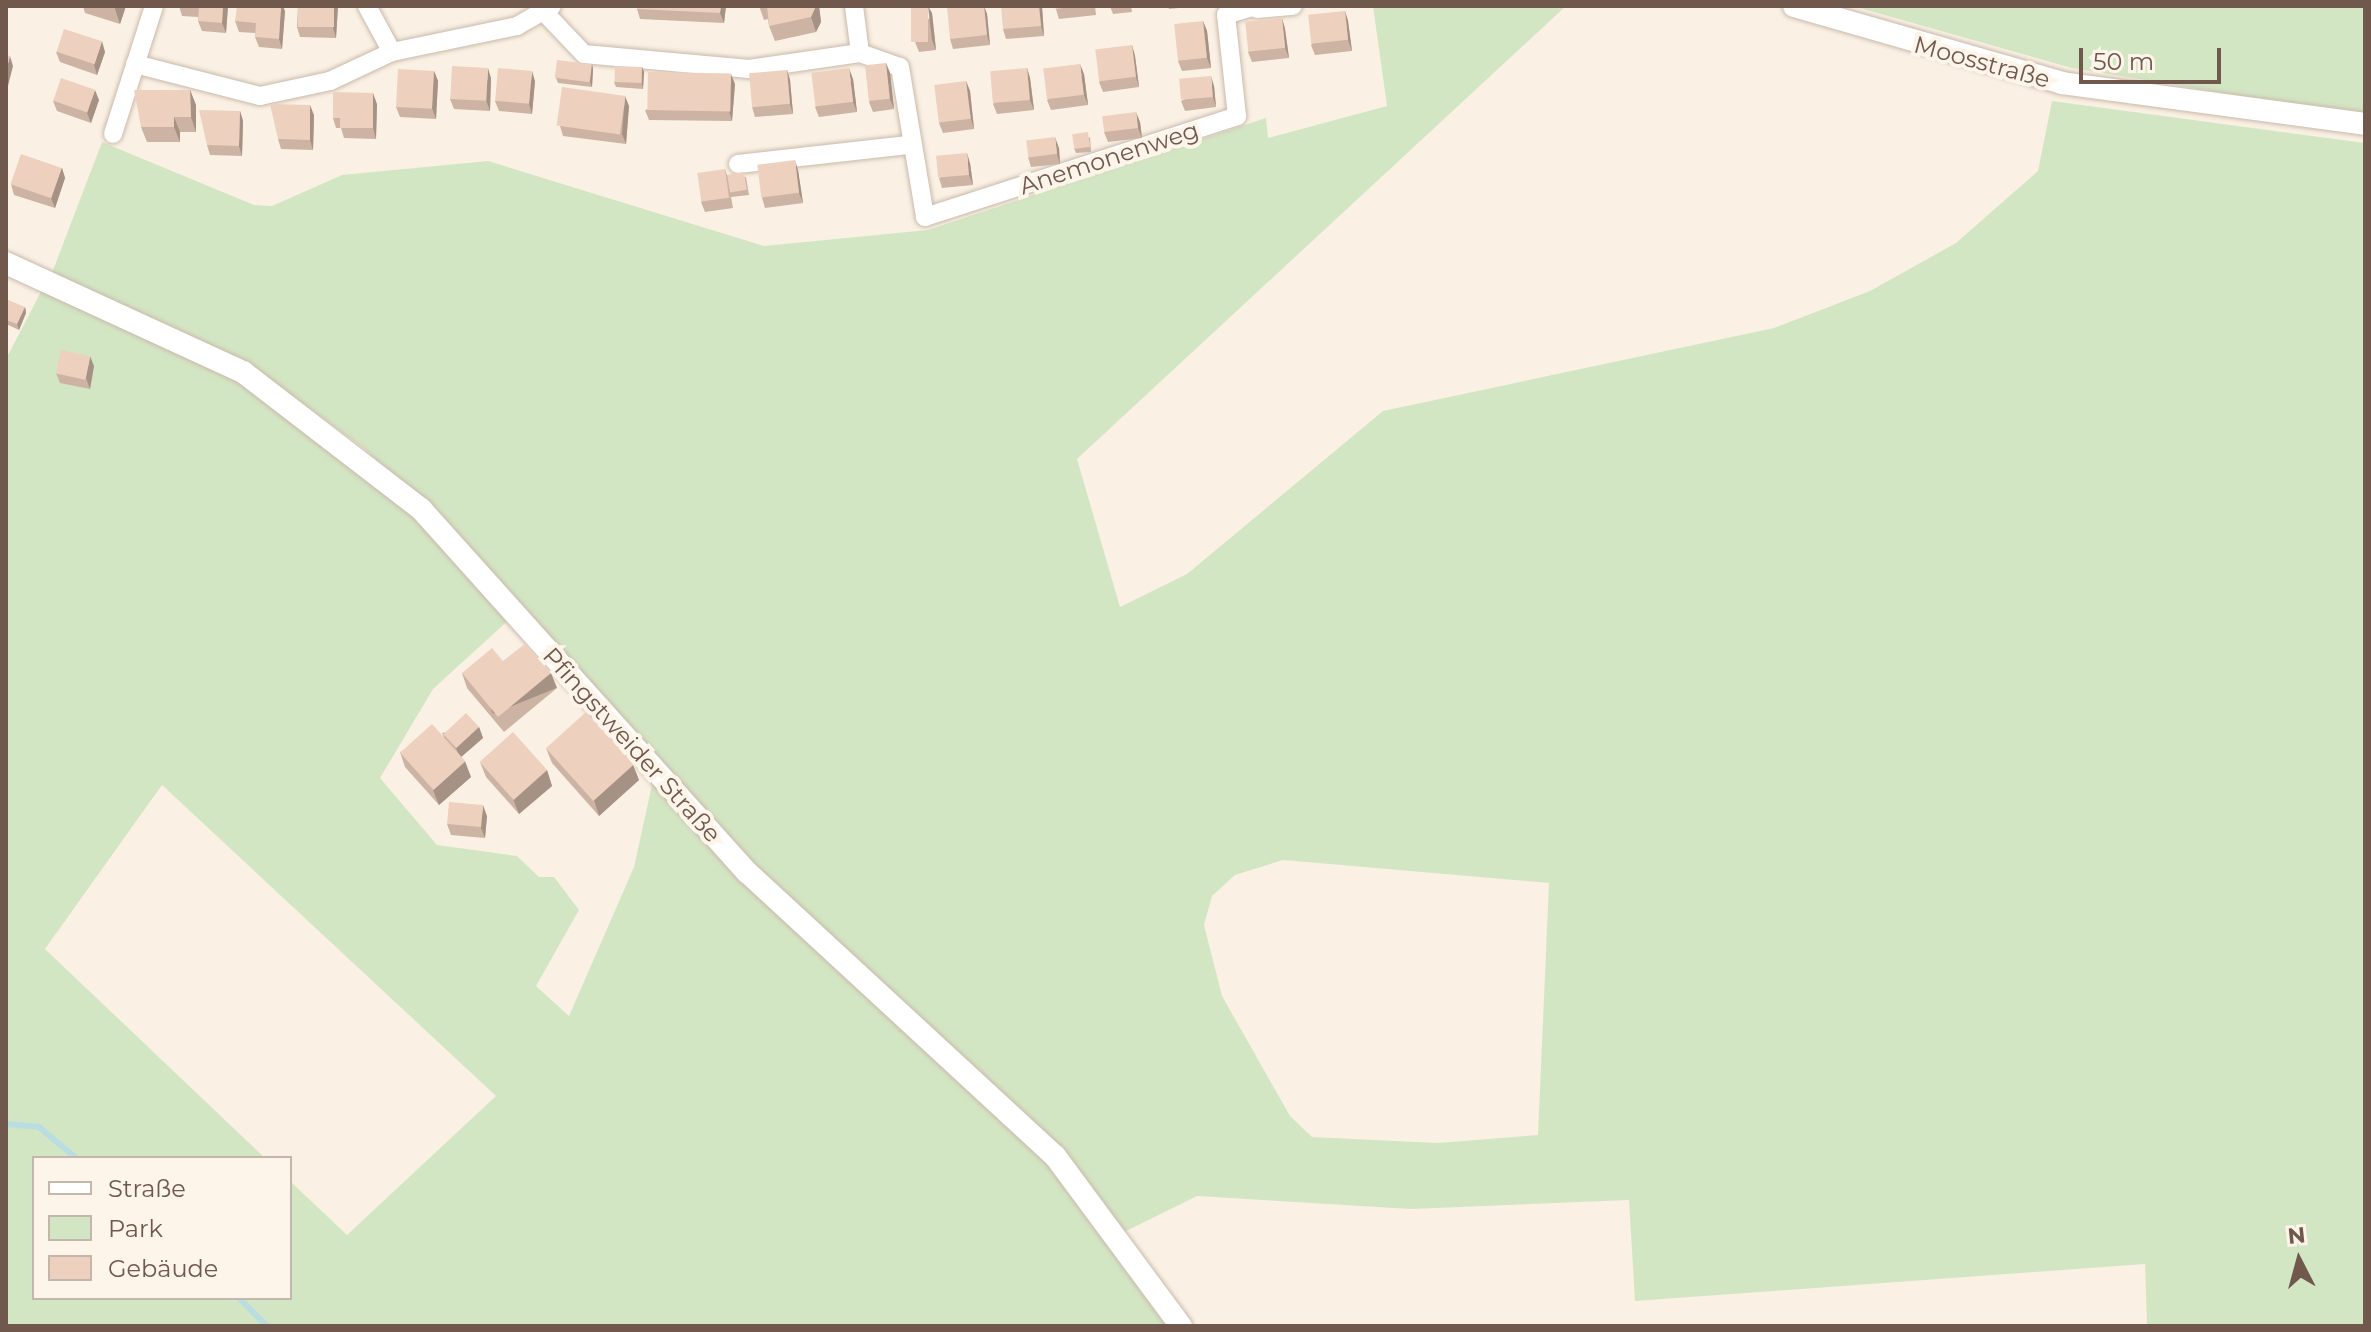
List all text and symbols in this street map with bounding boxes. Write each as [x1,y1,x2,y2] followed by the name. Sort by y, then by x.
[1911,30,2053,94] street label: Moosstraße
[2083,32,2225,82] scale bar
[2093,47,2154,76] text: 50 m
[1016,115,1202,201] street label: Anemonenweg
[537,642,727,848] street label: Pfingstweider Straße
[32,1156,292,1300] legend
[108,1174,186,1203] text: Straße
[108,1214,163,1243] text: Park
[2259,1220,2339,1300] north arrow
[2286,1221,2307,1250] text: N
[108,1254,218,1283] text: Gebäude

